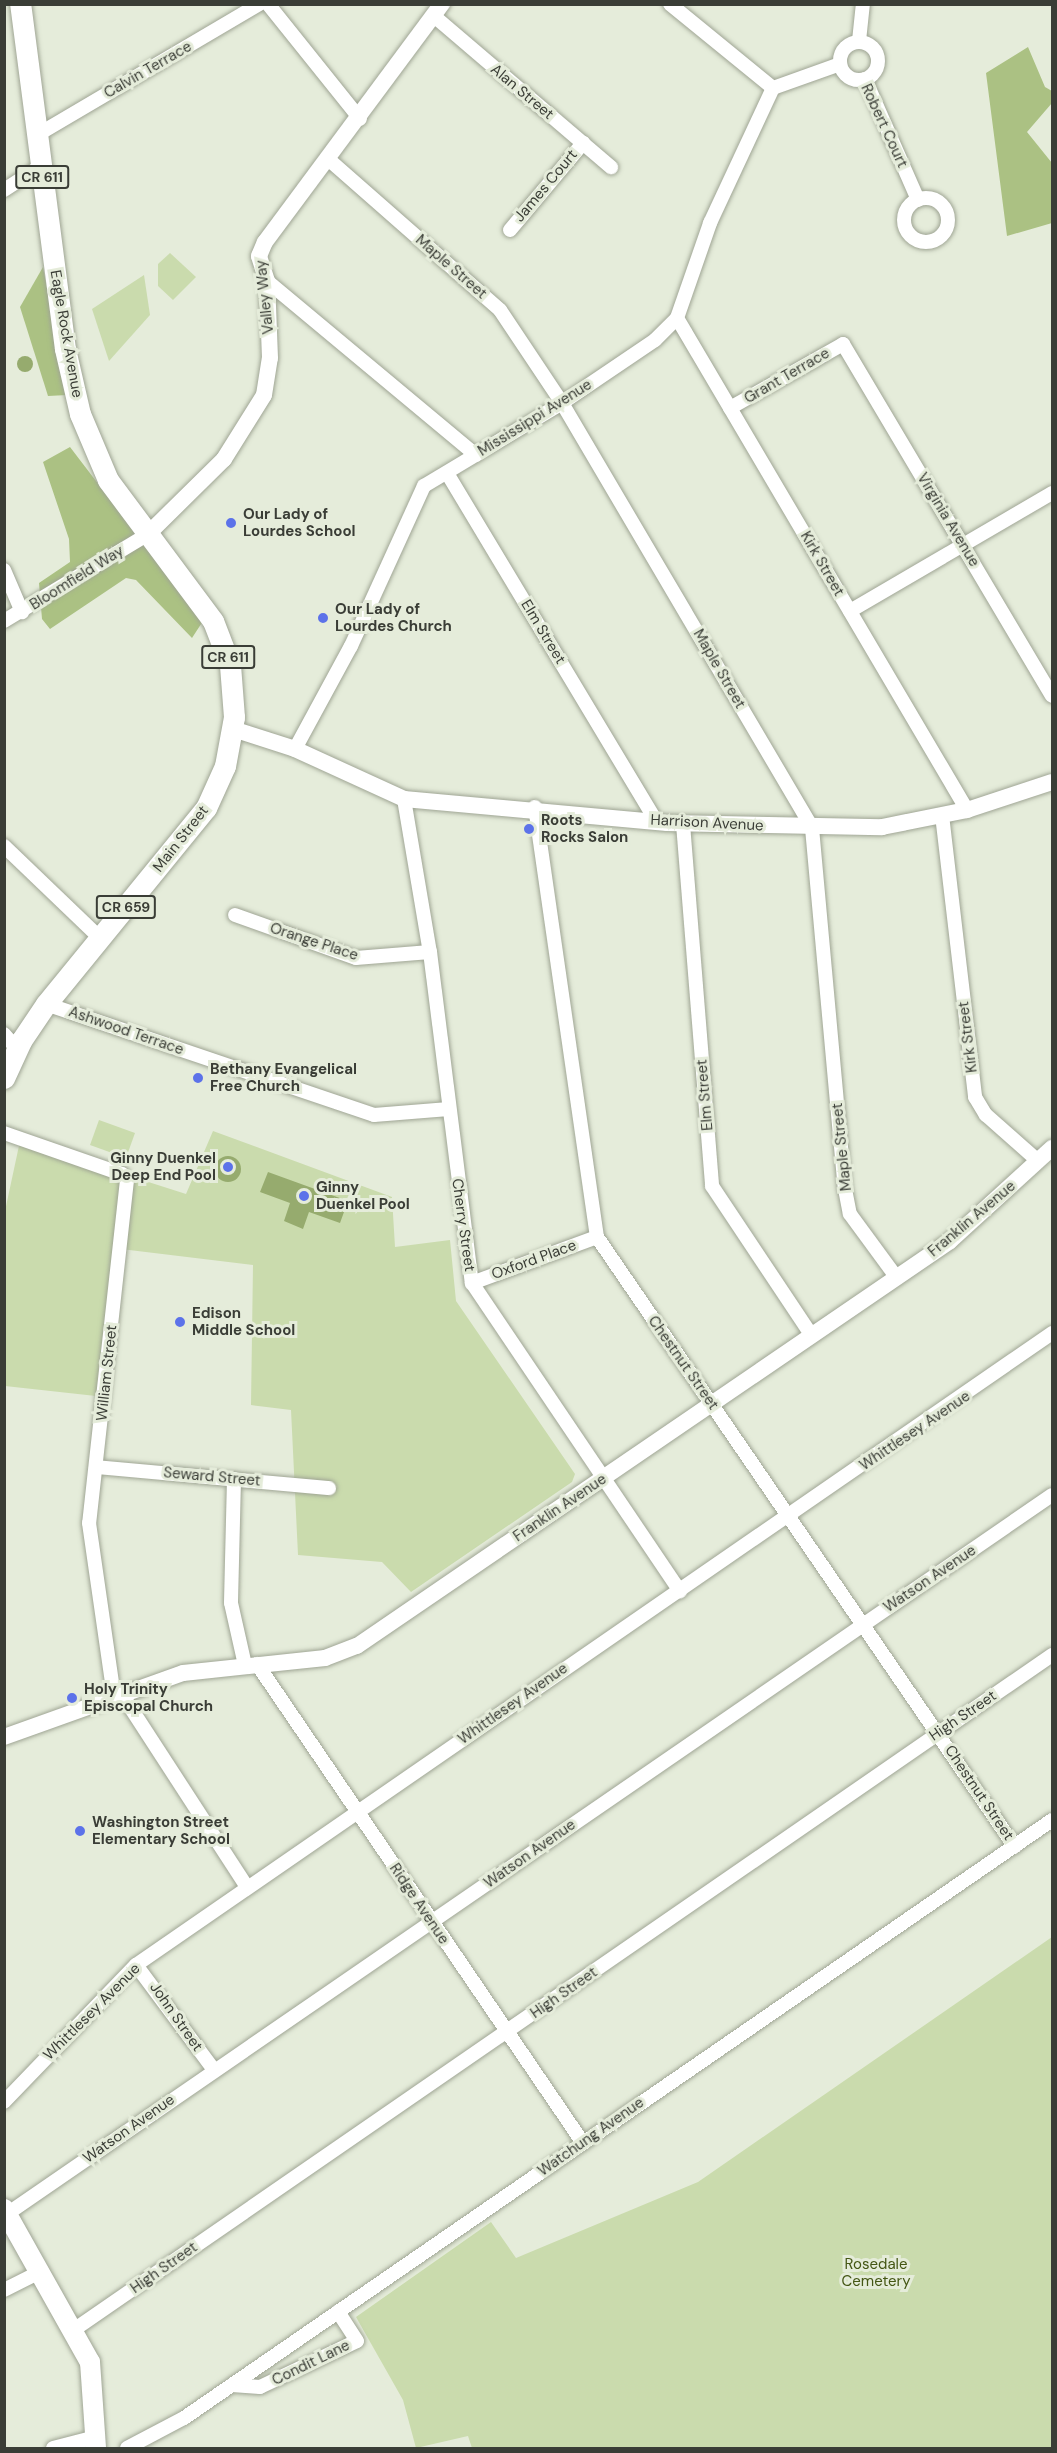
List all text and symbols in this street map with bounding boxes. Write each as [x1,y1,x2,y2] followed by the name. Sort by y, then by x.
[101,38,195,102] street label: Calvin Terrace
[487,60,557,124] street label: Alan Street
[857,81,911,171] street label: Robert Court
[511,146,581,226] street label: James Court
[15,166,69,188] road number: CR 611
[412,231,490,303] street label: Maple Street
[252,259,278,335] street label: Valley Way
[46,269,86,399] street label: Eagle Rock Avenue
[741,344,833,408] street label: Grant Terrace
[475,376,595,460] street label: Mississippi Avenue
[913,470,983,570] street label: Virginia Avenue
[243,505,356,540] place label: Our Lady of Lourdes School
[224,516,238,530] marker: Our Lady of Lourdes School
[796,528,848,600] street label: Kirk Street
[27,542,127,614] street label: Bloomfield Way
[517,597,569,667] street label: Elm Street
[335,600,452,635] place label: Our Lady of Lourdes Church
[316,611,330,625] marker: Our Lady of Lourdes Church
[689,626,749,712] street label: Maple Street
[201,646,255,668] road number: CR 611
[149,802,213,876] street label: Main Street
[541,811,628,846] place label: Roots Rocks Salon
[650,811,764,835] street label: Harrison Avenue
[522,822,536,836] marker: Roots Rocks Salon
[94,896,158,918] road number: CR 659
[268,919,360,965] street label: Orange Place
[955,1000,981,1074] street label: Kirk Street
[66,1003,186,1059] street label: Ashwood Terrace
[693,1059,717,1131] street label: Elm Street
[210,1060,357,1095] place label: Bethany Evangelical Free Church
[191,1071,205,1085] marker: Bethany Evangelical Free Church
[828,1102,856,1192] street label: Maple Street
[110,1149,216,1184] place label: Ginny Duenkel Deep End Pool
[221,1160,235,1174] marker: Ginny Duenkel Deep End Pool
[448,1177,478,1273] street label: Cherry Street
[925,1177,1019,1261] street label: Franklin Avenue
[316,1178,410,1213] place label: Ginny Duenkel Pool
[297,1189,311,1203] marker: Ginny Duenkel Pool
[489,1236,579,1284] street label: Oxford Place
[192,1304,295,1339] place label: Edison Middle School
[644,1313,722,1413] street label: Chestnut Street
[173,1315,187,1329] marker: Edison Middle School
[93,1324,121,1422] street label: William Street
[856,1387,974,1475] street label: Whittlesey Avenue
[163,1464,261,1490] street label: Seward Street
[510,1470,610,1546] street label: Franklin Avenue
[880,1541,980,1617] street label: Watson Avenue
[455,1660,571,1748] street label: Whittlesey Avenue
[84,1680,213,1715] place label: Holy Trinity Episcopal Church
[926,1687,1000,1745] street label: High Street
[65,1691,79,1705] marker: Holy Trinity Episcopal Church
[941,1742,1017,1844] street label: Chestnut Street
[92,1813,230,1848] place label: Washington Street Elementary School
[481,1816,579,1892] street label: Watson Avenue
[73,1824,87,1838] marker: Washington Street Elementary School
[385,1860,453,1948] street label: Ridge Avenue
[40,1960,144,2064] street label: Whittlesey Avenue
[527,1963,601,2023] street label: High Street
[146,1979,206,2055] street label: John Street
[80,2091,178,2167] street label: Watson Avenue
[535,2094,647,2180] street label: Watchung Avenue
[127,2238,201,2298] street label: High Street
[842,2255,910,2290] park label: Rosedale Cemetery
[269,2336,353,2390] street label: Condit Lane

